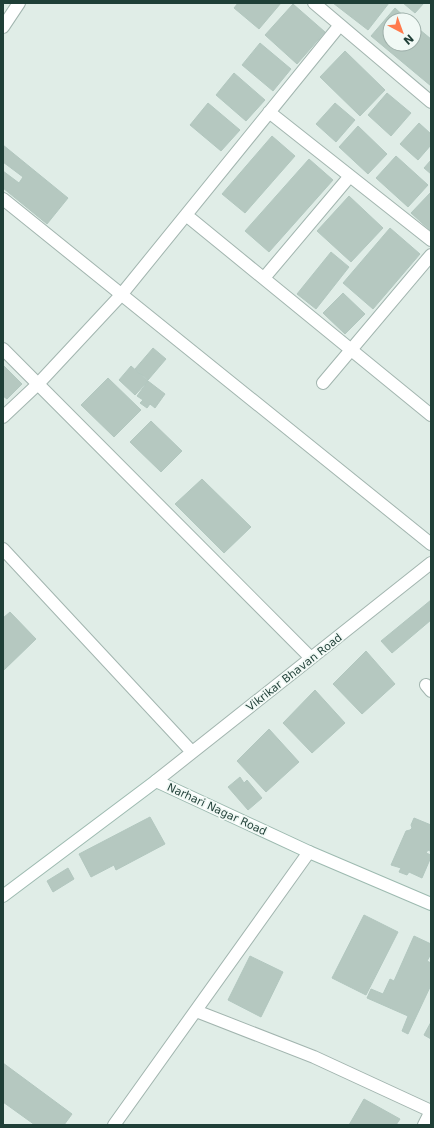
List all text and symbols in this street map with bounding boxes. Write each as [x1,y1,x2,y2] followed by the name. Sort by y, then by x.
[382,12,422,52] north arrow
[400,31,416,47] text: N
[244,631,345,714] street label: Vikrikar Bhavan Road
[165,781,269,838] street label: Narhari Nagar Road

